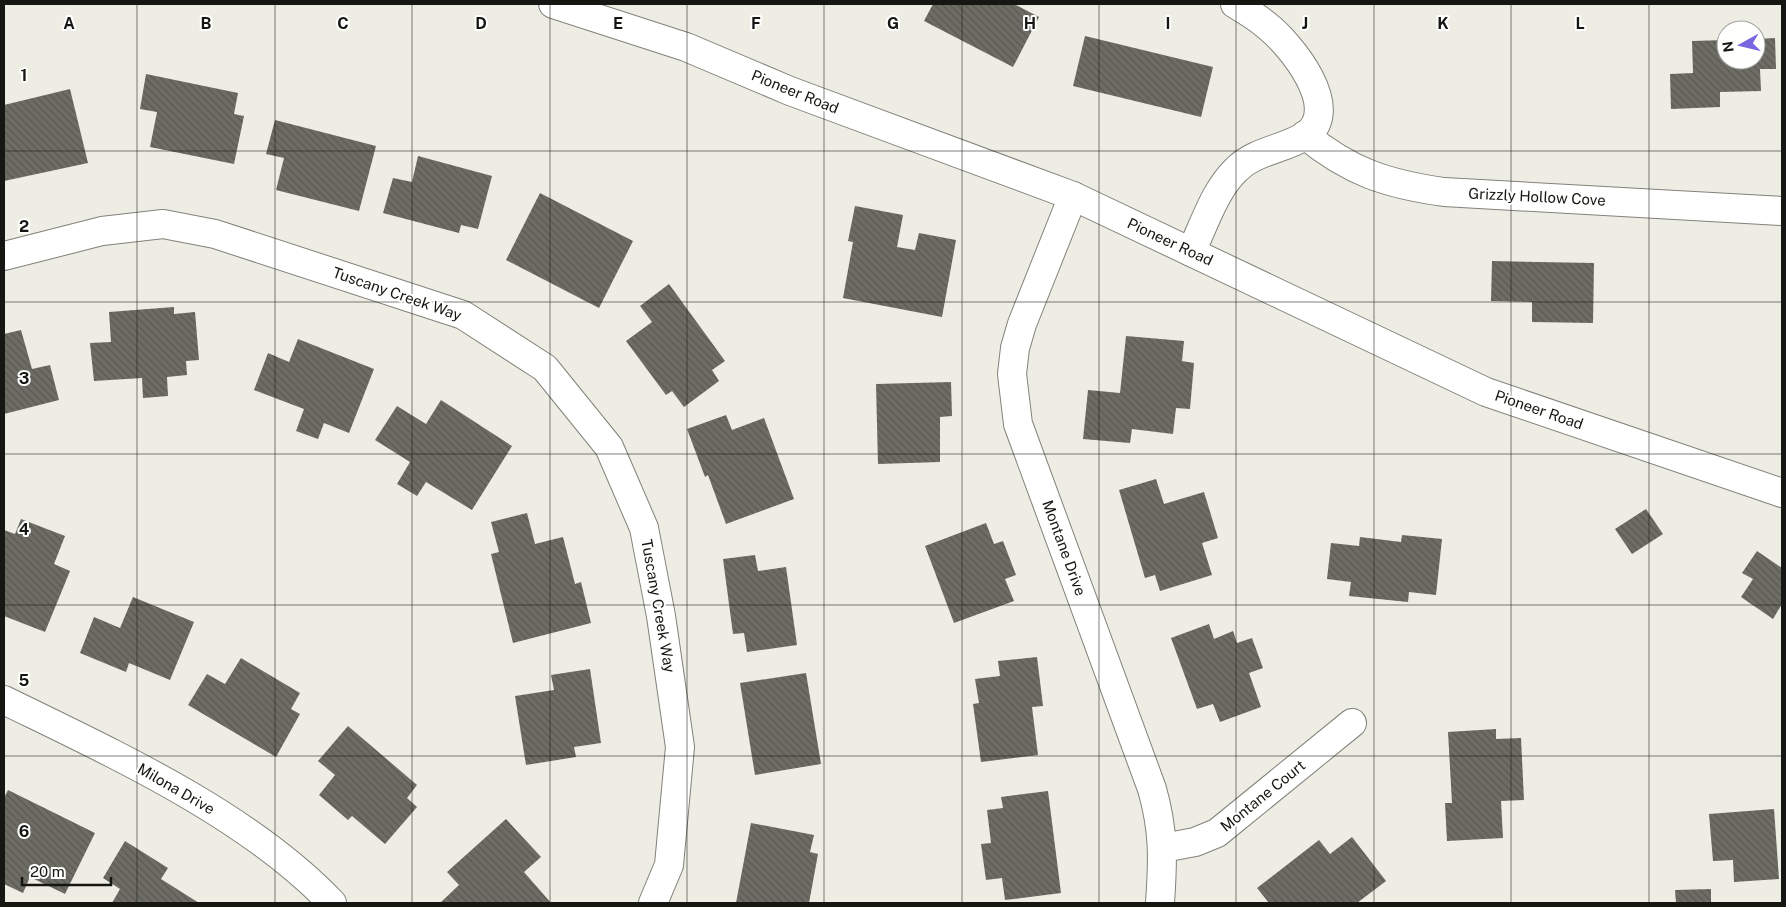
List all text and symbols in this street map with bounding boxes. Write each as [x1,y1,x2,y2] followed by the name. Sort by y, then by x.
[63,14,75,33] text: A
[201,14,212,33] text: B
[337,14,349,33] text: C
[475,14,487,33] text: D
[613,14,623,33] text: E
[751,14,761,33] text: F
[887,14,899,33] text: G
[1024,14,1036,33] text: H
[1166,14,1170,33] text: I
[1302,14,1308,33] text: J
[1437,14,1449,33] text: K
[1575,14,1585,33] text: L
[1716,20,1766,70] north arrow
[1719,40,1737,53] text: N
[21,66,27,85] text: 1
[749,66,841,117] street label: Pioneer Road
[1468,184,1606,209] street label: Grizzly Hollow Cove
[1125,214,1216,269] street label: Pioneer Road
[19,217,29,236] text: 2
[330,263,464,324] street label: Tuscany Creek Way
[19,369,29,388] text: 3
[1493,386,1586,433] street label: Pioneer Road
[1039,498,1090,598] street label: Montane Drive
[19,520,30,539] text: 4
[638,538,679,674] street label: Tuscany Creek Way
[19,671,30,690] text: 5
[1217,756,1309,835] street label: Montane Court
[135,760,218,817] street label: Milona Drive
[19,822,29,841] text: 6
[22,854,111,886] scale bar
[30,863,65,880] text: 20 m

